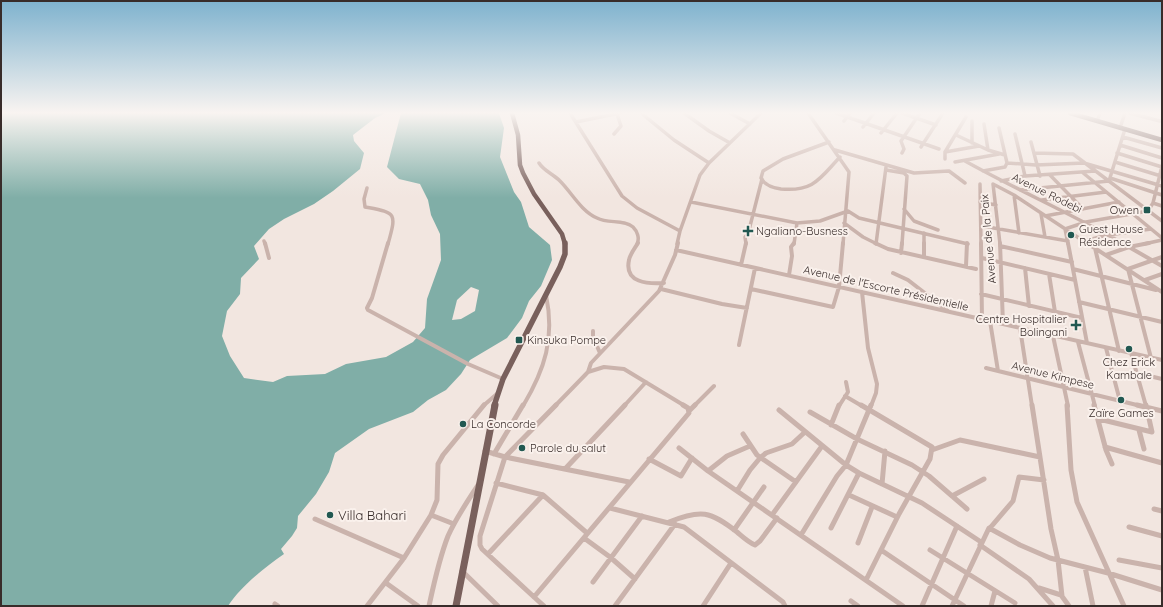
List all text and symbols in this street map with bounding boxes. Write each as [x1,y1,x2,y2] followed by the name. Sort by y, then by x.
[1010,170,1084,216] street label: Avenue Rodebi
[977,194,999,284] street label: Avenue de la Paix
[1110,203,1139,217] place label: Owen
[1142,205,1152,215] marker: Owen
[1079,222,1143,249] place label: Guest House Résidence
[756,224,848,238] place label: Ngaliano-Busness
[743,226,753,236] marker: Ngaliano-Busness
[1066,230,1076,240] marker: Guest House Résidence
[802,262,970,314] street label: Avenue de l'Escorte Présidentielle
[976,312,1068,339] place label: Centre Hospitalier Bolingani
[1070,319,1082,331] marker: Centre Hospitalier Bolingani
[527,333,606,347] place label: Kinsuka Pompe
[514,335,524,345] marker: Kinsuka Pompe
[1124,344,1134,354] marker: Chez Erick Kambale
[1103,355,1155,382] place label: Chez Erick Kambale
[1010,358,1096,392] street label: Avenue Kimpese
[1116,395,1126,405] marker: Zaïre Games
[1088,406,1154,420] place label: Zaïre Games
[471,417,536,431] place label: La Concorde
[458,419,468,429] marker: La Concorde
[530,441,606,455] place label: Parole du salut
[517,443,527,453] marker: Parole du salut
[338,507,406,523] place label: Villa Bahari
[325,510,335,520] marker: Villa Bahari

